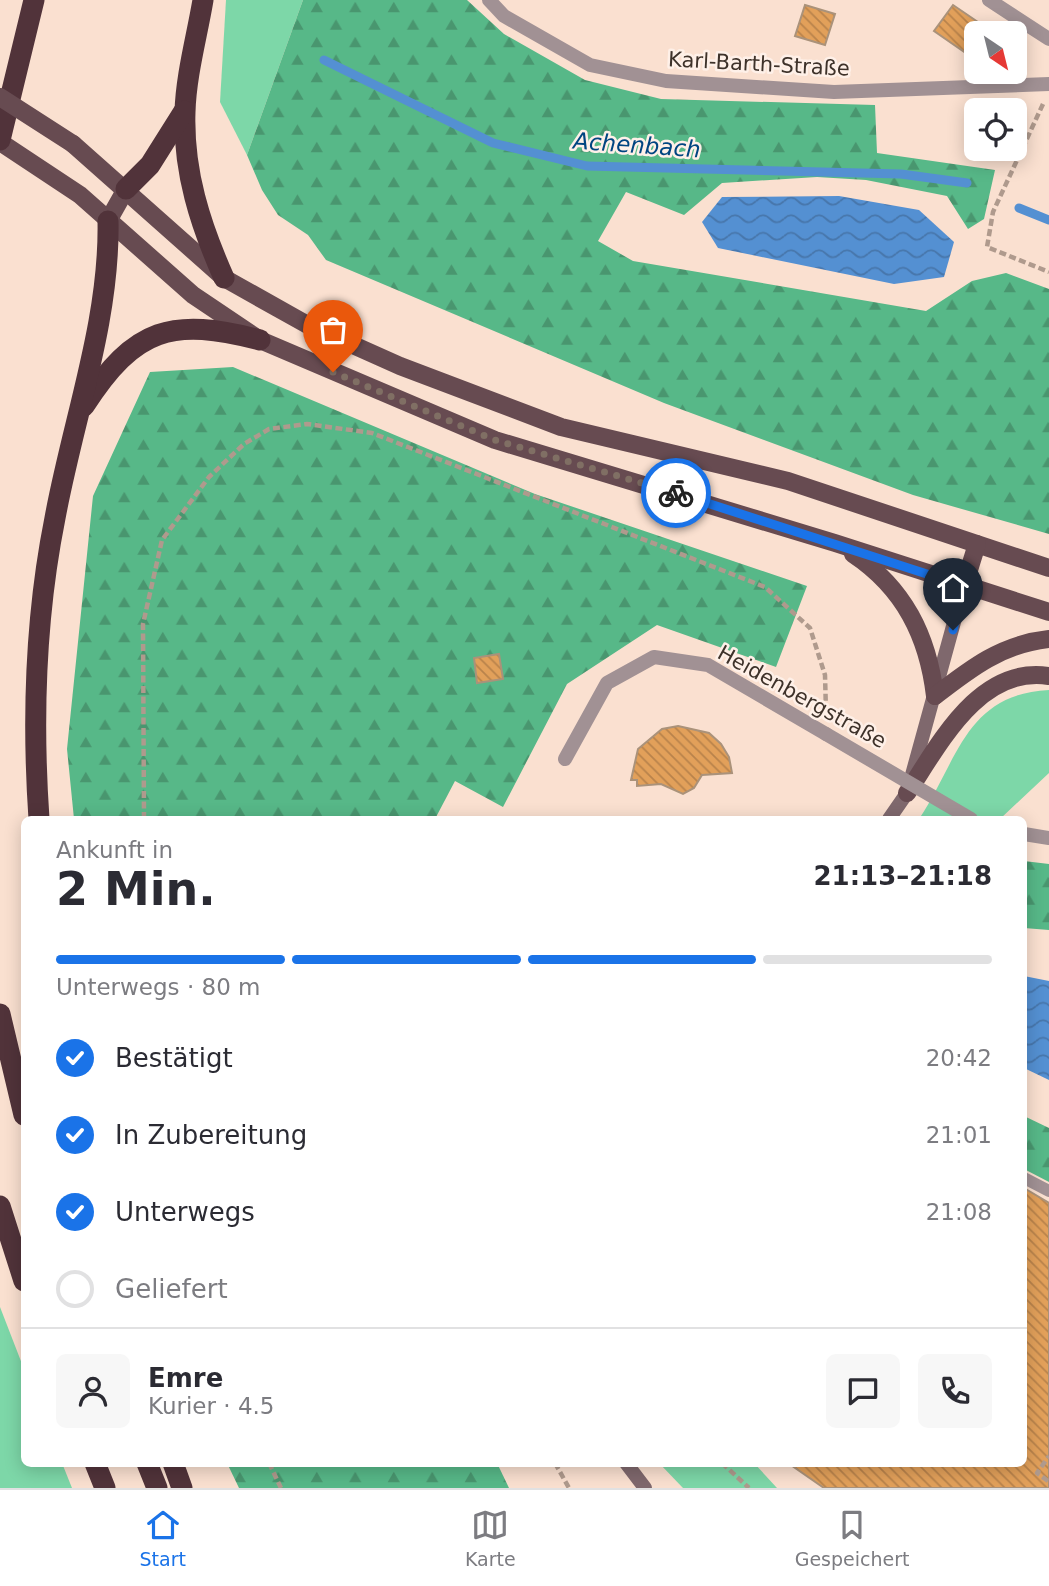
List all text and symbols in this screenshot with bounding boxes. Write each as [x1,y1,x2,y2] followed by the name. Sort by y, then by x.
[964,21,1027,84] north arrow
[964,21,1027,161] map controls
[668,47,850,81] street label: Karl-Barth-Straße
[964,98,1027,161] button: locate
[570,127,702,162] water label: Achenbach
[303,300,363,372] pin
[314,311,352,349] icon: bag
[641,458,711,528] courier
[657,474,695,512] icon: bike
[923,558,983,630] pin
[934,569,972,607] icon: home
[714,641,890,753] street label: Heidenbergstraße
[56,837,173,863] text: Ankunft in
[813,861,992,891] text: 21:13–21:18
[56,862,216,916] text: 2 Min.
[56,974,261,1000] text: Unterwegs · 80 m
[56,1039,94,1077] icon: check
[115,1043,233,1073] text: Bestätigt
[926,1045,992,1071] text: 20:42
[56,1116,94,1154] icon: check
[115,1120,307,1150] text: In Zubereitung
[926,1122,992,1148] text: 21:01
[56,1193,94,1231] icon: check
[115,1197,255,1227] text: Unterwegs
[926,1199,992,1225] text: 21:08
[115,1274,228,1304] text: Geliefert
[56,1354,130,1428] button: person
[826,1354,900,1428] button: chat
[918,1354,992,1428] button: phone
[148,1363,223,1393] text: Emre
[148,1393,274,1419] text: Kurier · 4.5
[140,1506,186,1570] tab: Start
[465,1506,516,1570] tab: Karte
[795,1506,909,1570] tab: Gespeichert

